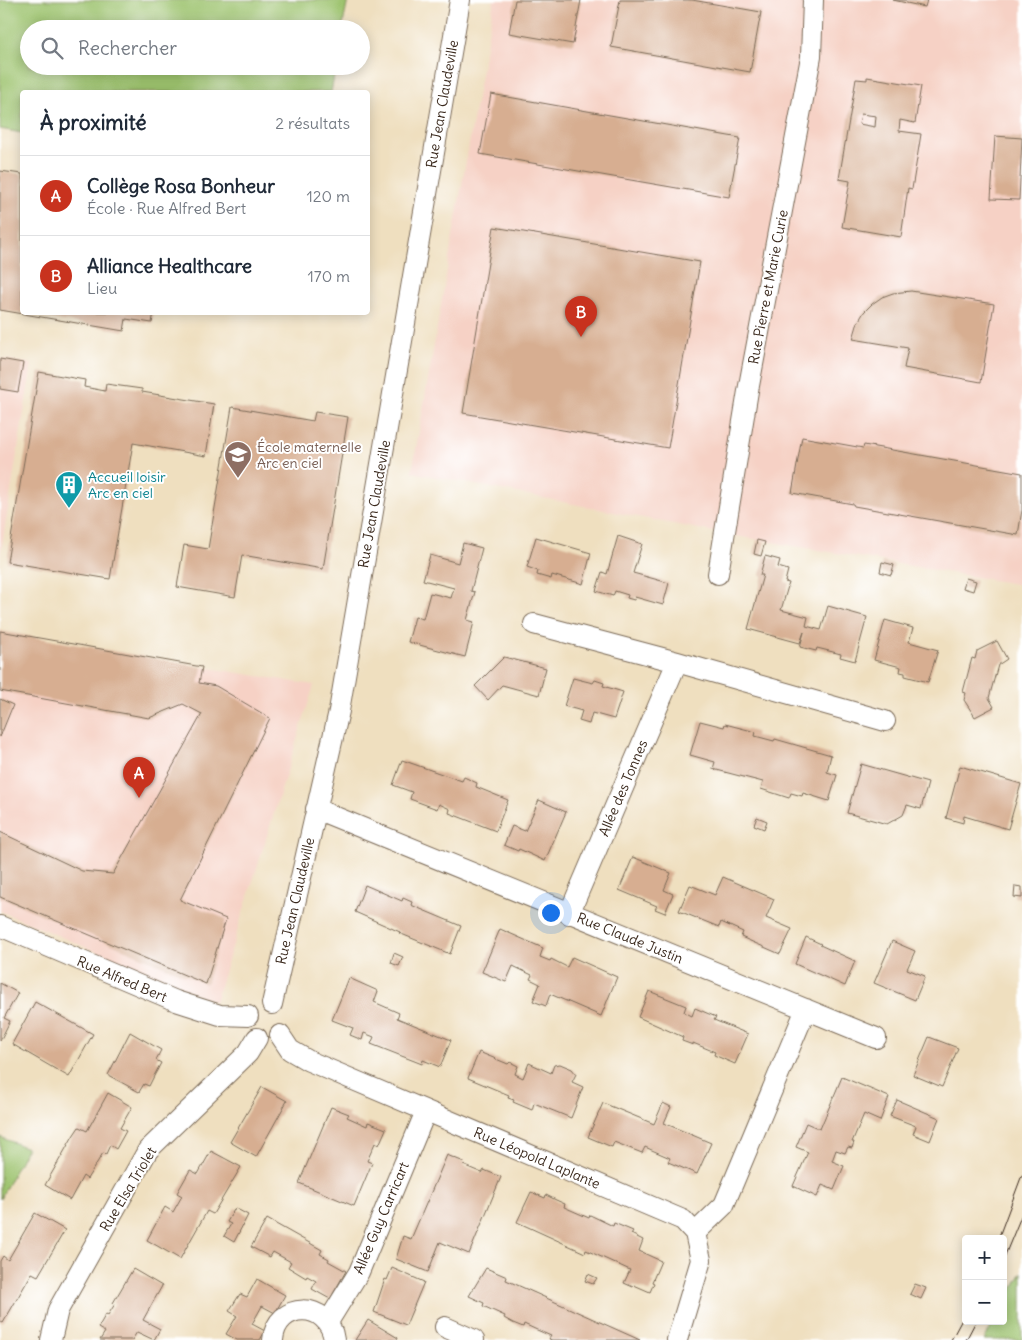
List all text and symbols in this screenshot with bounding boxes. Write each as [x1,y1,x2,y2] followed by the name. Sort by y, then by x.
[20,20,370,75] search box
[38,34,66,62] icon: search
[78,36,177,60] text: Rechercher
[422,39,462,169] street label: Rue Jean Claudeville
[40,109,147,136] text: À proximité
[275,113,350,133] text: 2 résultats
[87,174,275,198] text: Collège Rosa Bonheur
[51,186,61,206] text: A
[307,186,350,206] text: 120 m
[87,198,246,218] text: École · Rue Alfred Bert
[744,208,792,366] street label: Rue Pierre et Marie Curie
[87,254,252,278] text: Alliance Healthcare
[51,266,61,286] text: B
[307,266,350,286] text: 170 m
[87,278,117,298] text: Lieu
[565,296,597,337] pin: B
[257,438,361,472] place label: École maternelle Arc en ciel
[354,439,394,569] street label: Rue Jean Claudeville
[223,440,253,479] school or university icon: École maternelle Arc en ciel
[88,468,166,502] place label: Accueil loisir Arc en ciel
[54,470,84,509] building icon: Accueil loisir Arc en ciel
[594,737,652,839] street label: Allée des Tonnes
[123,757,155,798] pin: A
[272,836,318,966] street label: Rue Jean Claudeville
[538,900,564,926] your location
[574,909,686,967] street label: Rue Claude Justin
[74,952,170,1006] street label: Rue Alfred Bert
[471,1123,603,1193] street label: Rue Léopold Laplante
[96,1143,160,1235] street label: Rue Elsa Triolet
[349,1159,413,1277] street label: Allée Guy Carricart
[962,1235,1007,1325] map controls
[962,1235,1007,1280] button: +
[962,1280,1007,1325] button: −

